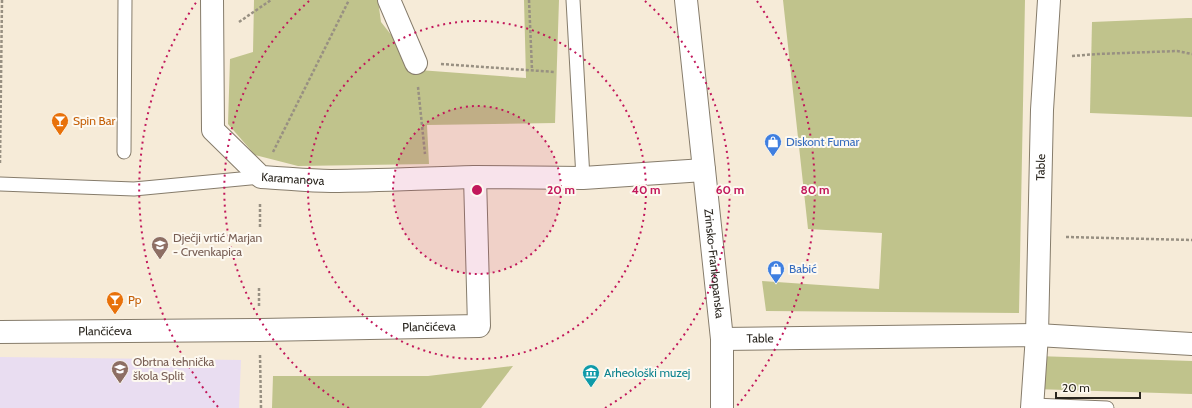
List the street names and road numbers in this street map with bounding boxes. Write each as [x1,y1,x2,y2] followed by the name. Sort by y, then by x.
[1032,154,1048,181] street label: Table
[261,169,325,188] street label: Karamanova
[701,208,728,319] street label: Zrinsko-Frankopanska
[402,318,456,334] street label: Plančićeva
[78,323,132,338] street label: Plančićeva
[746,330,774,346] street label: Table

